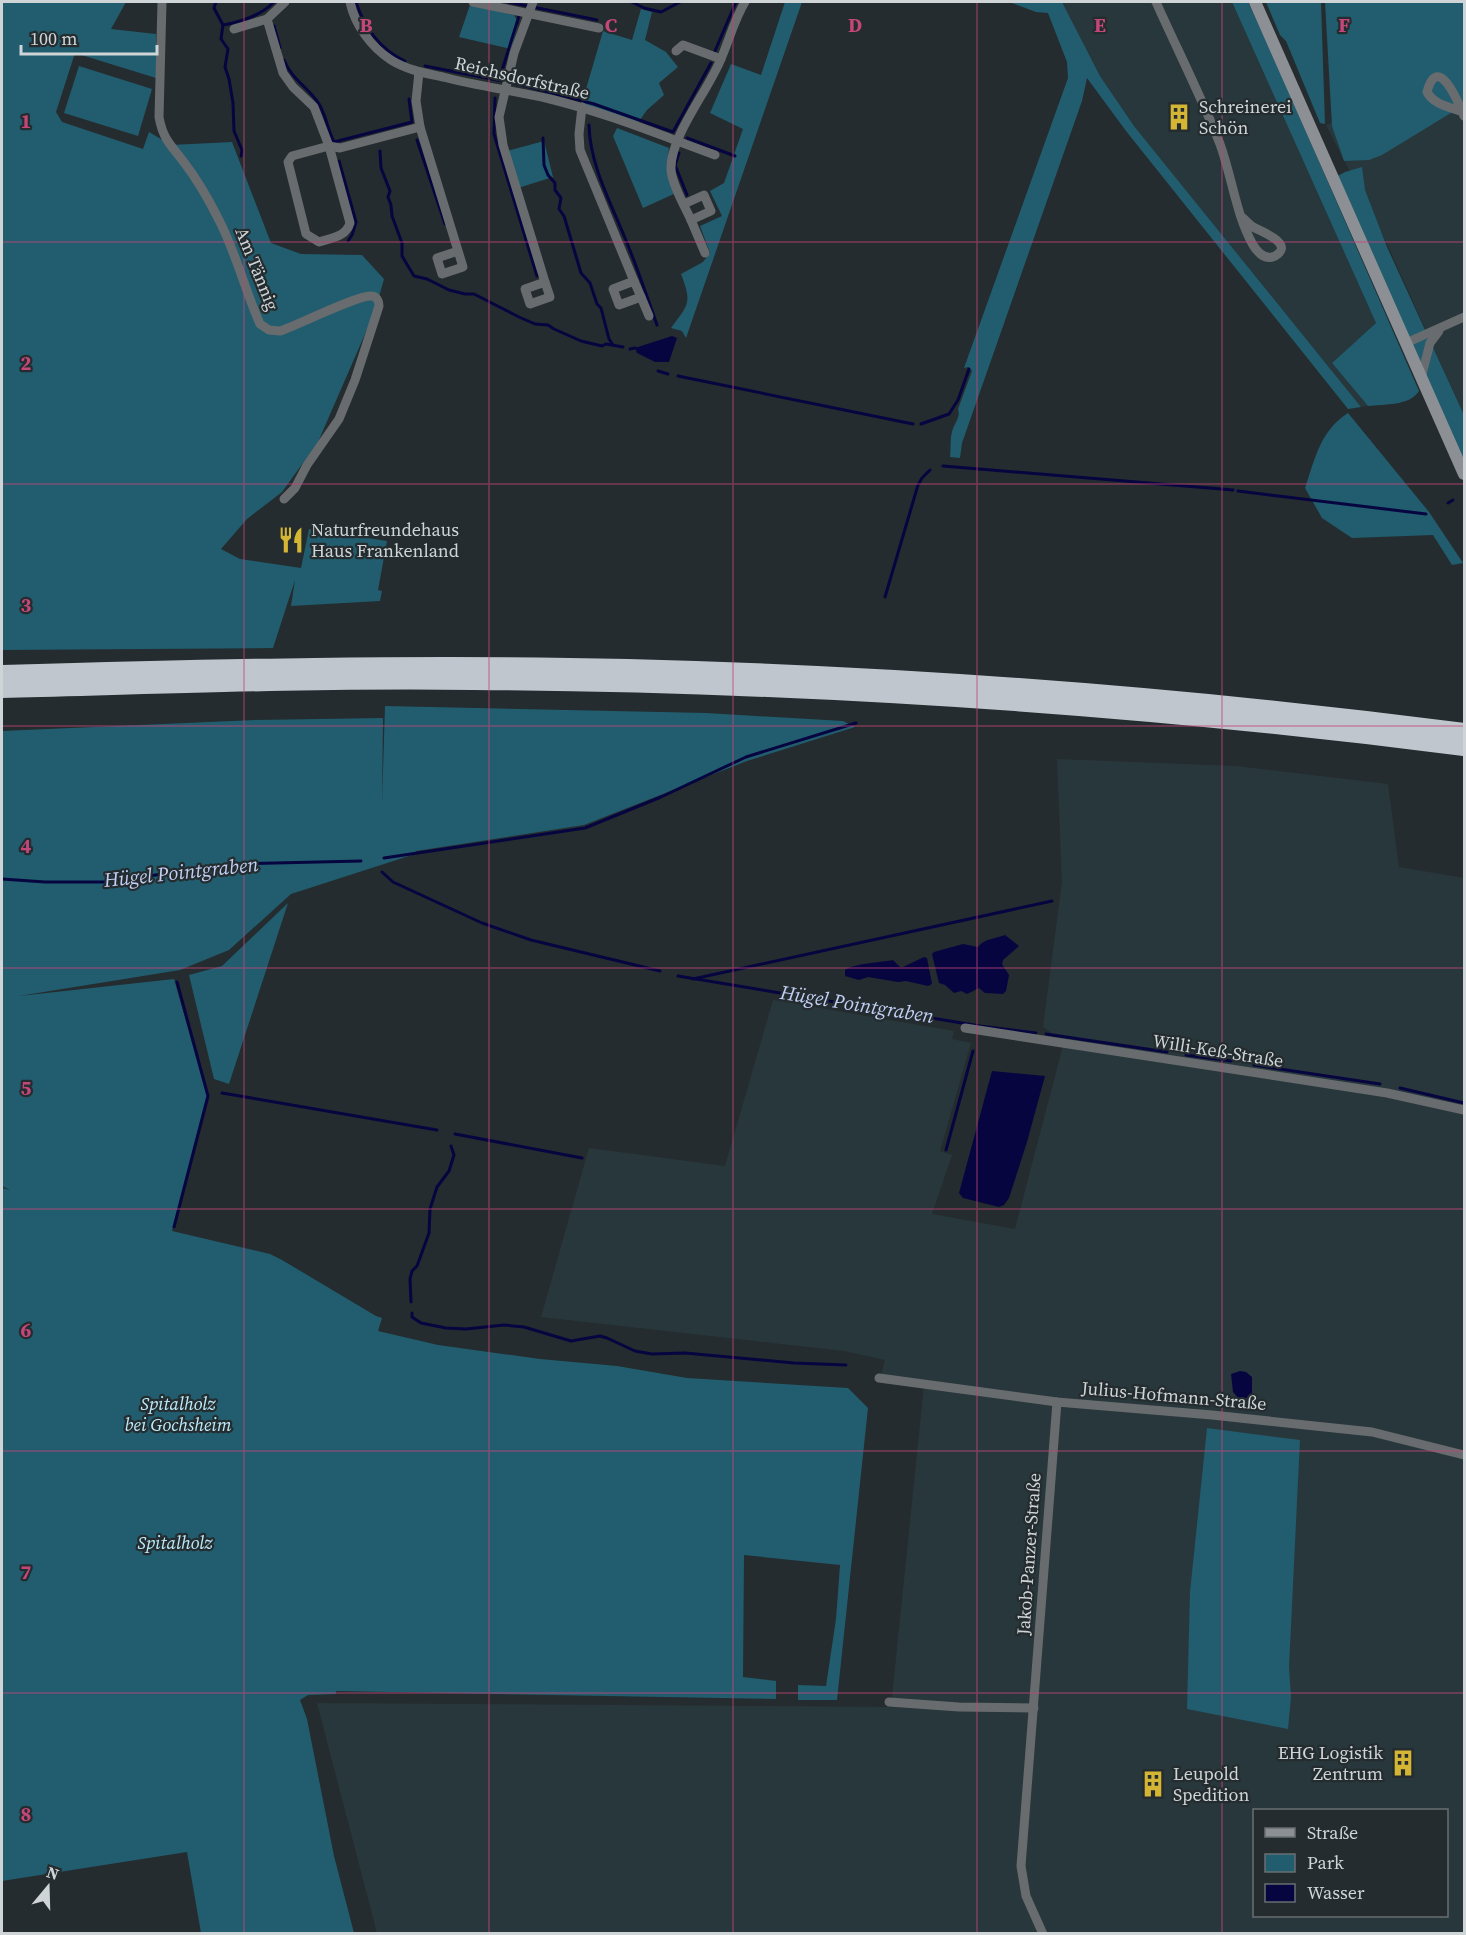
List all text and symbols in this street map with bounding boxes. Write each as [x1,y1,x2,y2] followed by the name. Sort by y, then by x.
[359,11,373,39] text: B
[605,11,617,39] text: C
[848,11,862,39] text: D
[1094,11,1106,39] text: E
[1338,11,1350,39] text: F
[21,18,158,56] scale bar
[30,26,77,51] text: 100 m
[452,50,592,105] street label: Reichsdorfstraße
[1199,94,1292,140] place label: Schreinerei Schön
[1164,102,1194,132] building icon: Schreinerei Schön
[21,107,31,135] text: 1
[229,223,285,314] street label: Am Tännig
[21,349,32,377] text: 2
[311,517,459,563] place label: Naturfreundehaus Haus Frankenland
[276,525,306,555] restaurant icon: Naturfreundehaus Haus Frankenland
[21,591,32,619] text: 3
[21,832,32,860] text: 4
[101,850,260,894] water label: Hügel Pointgraben
[777,978,937,1030] water label: Hügel Pointgraben
[1151,1028,1285,1073] street label: Willi-Keß-Straße
[21,1074,32,1102] text: 5
[21,1316,32,1344] text: 6
[1080,1375,1267,1416] street label: Julius-Hofmann-Straße
[125,1391,232,1437] park label: Spitalholz bei Gochsheim
[1010,1472,1047,1637] street label: Jakob-Panzer-Straße
[137,1530,213,1555] park label: Spitalholz
[21,1558,32,1586] text: 7
[1278,1740,1383,1786] place label: EHG Logistik Zentrum
[1388,1748,1418,1778] building icon: EHG Logistik Zentrum
[1173,1761,1249,1807] place label: Leupold Spedition
[1138,1769,1168,1799] building icon: Leupold Spedition
[21,1800,31,1828] text: 8
[1253,1809,1448,1917] legend
[1307,1820,1358,1845] text: Straße
[1307,1850,1344,1875] text: Park
[18,1857,78,1917] north arrow
[44,1861,62,1885] text: N
[1307,1880,1365,1905] text: Wasser

